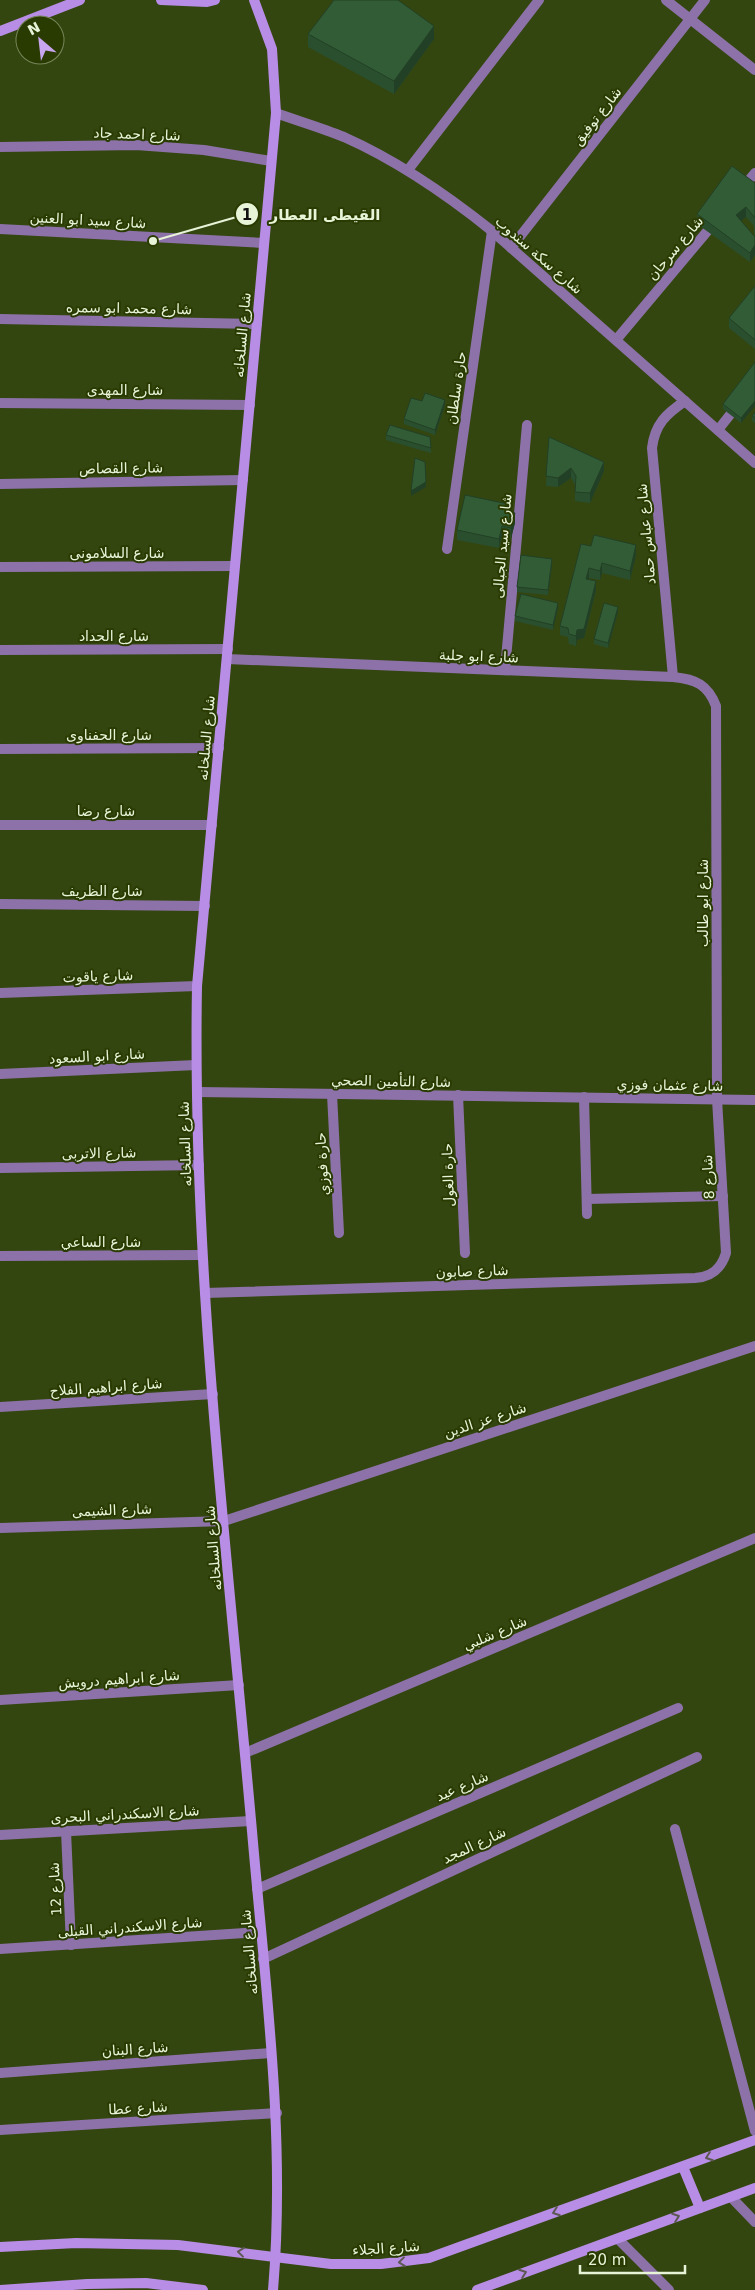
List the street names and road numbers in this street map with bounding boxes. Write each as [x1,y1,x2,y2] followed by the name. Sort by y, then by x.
[569,84,625,149] street label: شارع توفيق
[93,124,181,145] street label: شارع احمد جاد
[29,209,147,232] street label: شارع سيد ابو العنين
[491,213,586,298] street label: شارع سكة سندوب
[644,213,707,284] street label: شارع سرحان
[230,292,255,378] street label: شارع السلخانه
[66,299,192,318] street label: شارع محمد ابو سمره
[443,350,470,426] street label: حارة سلطان
[87,382,163,399] street label: شارع المهدى
[79,459,163,478] street label: شارع القصاص
[634,483,659,585] street label: شارع عباس حماد
[489,493,516,599] street label: شارع سيد الجبالى
[70,545,164,562] street label: شارع السلامونى
[79,628,149,645] street label: شارع الحداد
[439,647,519,666] street label: شارع ابو جلبة
[194,695,219,781] street label: شارع السلخانه
[66,727,152,744] street label: شارع الحفناوى
[77,803,135,820] street label: شارع رضا
[695,859,712,947] street label: شارع ابو طالب
[61,883,143,900] street label: شارع الظريف
[62,967,134,986] street label: شارع ياقوت
[49,1046,145,1067] street label: شارع ابو السعود
[331,1070,451,1091] street label: شارع التأمين الصحي
[616,1076,724,1095] street label: شارع عثمان فوزي
[176,1101,195,1187] street label: شارع السلخانه
[312,1132,333,1196] street label: حارة فوزي
[439,1143,458,1207] street label: حارة الغول
[62,1144,136,1163] street label: شارع الاتربى
[699,1154,718,1200] street label: شارع 8
[61,1234,141,1251] street label: شارع الساعي
[435,1262,509,1281] street label: شارع صابون
[49,1375,163,1400] street label: شارع ابراهيم الفلاح
[442,1399,529,1442] street label: شارع عز الدين
[72,1501,152,1520] street label: شارع الشيمى
[201,1505,226,1591] street label: شارع السلخانه
[461,1612,530,1655] street label: شارع شلبي
[58,1667,180,1692] street label: شارع ابراهيم درويش
[433,1768,491,1805] street label: شارع عيد
[50,1802,200,1827] street label: شارع الاسكندراني البحرى
[440,1823,509,1868] street label: شارع المجد
[46,1862,65,1916] street label: شارع 12
[237,1909,262,1995] street label: شارع السلخانه
[57,1914,203,1941] street label: شارع الاسكندراني القبلى
[101,2039,169,2060] street label: شارع البنان
[108,2098,168,2119] street label: شارع عطا
[352,2238,420,2259] street label: شارع الجلاء

